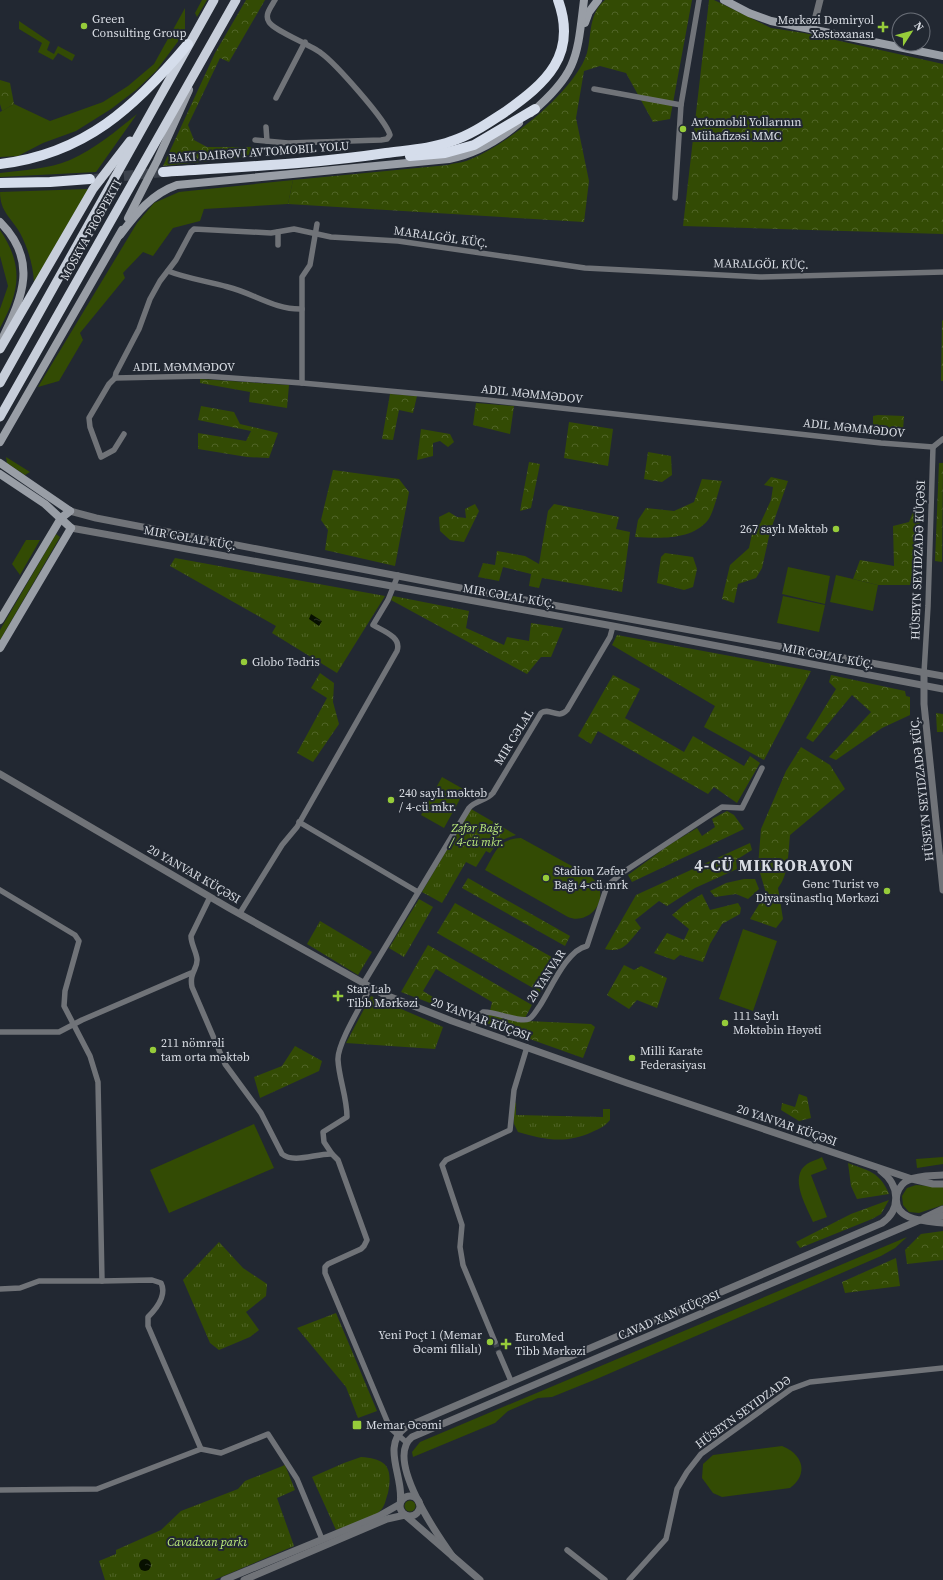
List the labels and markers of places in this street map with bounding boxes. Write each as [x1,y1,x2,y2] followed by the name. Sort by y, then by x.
[92,11,186,41] place label: Green Consulting Group
[778,12,874,42] place label: Mərkəzi Dəmiryol Xəstəxanası
[79,21,89,31] marker: Green Consulting Group
[877,21,889,33] marker: Mərkəzi Dəmiryol Xəstəxanası
[691,114,802,144] place label: Avtomobil Yollarının Mühafizəsi MMC
[678,124,688,134] marker: Avtomobil Yollarının Mühafizəsi MMC
[740,521,828,537] place label: 267 saylı Məktəb
[831,524,841,534] marker: 267 saylı Məktəb
[252,654,320,670] place label: Globo Tədris
[239,657,249,667] marker: Globo Tədris
[399,785,487,815] place label: 240 saylı məktəb / 4-cü mkr.
[386,795,396,805] marker: 240 saylı məktəb / 4-cü mkr.
[554,863,628,893] place label: Stadion Zəfər Bağı 4-cü mrk
[541,873,551,883] marker: Stadion Zəfər Bağı 4-cü mrk
[755,876,879,906] place label: Gənc Turist və Diyarşünastlıq Mərkəzi
[882,886,892,896] marker: Gənc Turist və Diyarşünastlıq Mərkəzi
[347,981,419,1011] place label: Star Lab Tibb Mәrkәzi
[332,990,344,1002] marker: Star Lab Tibb Mәrkәzi
[733,1008,822,1038] place label: 111 Saylı Məktəbin Həyəti
[720,1018,730,1028] marker: 111 Saylı Məktəbin Həyəti
[161,1035,250,1065] place label: 211 nömrəli tam orta məktəb
[640,1043,706,1073] place label: Milli Karate Federasiyası
[148,1045,158,1055] marker: 211 nömrəli tam orta məktəb
[627,1053,637,1063] marker: Milli Karate Federasiyası
[378,1327,482,1357] place label: Yeni Poçt 1 (Memar Əcəmi filialı)
[515,1329,586,1359] place label: EuroMed Tibb Mərkəzi
[485,1337,495,1347] marker: Yeni Poçt 1 (Memar Əcəmi filialı)
[500,1338,512,1350] marker: EuroMed Tibb Mərkəzi
[366,1417,442,1433] place label: Memar Əcəmi
[351,1419,363,1431] marker: Memar Əcəmi

